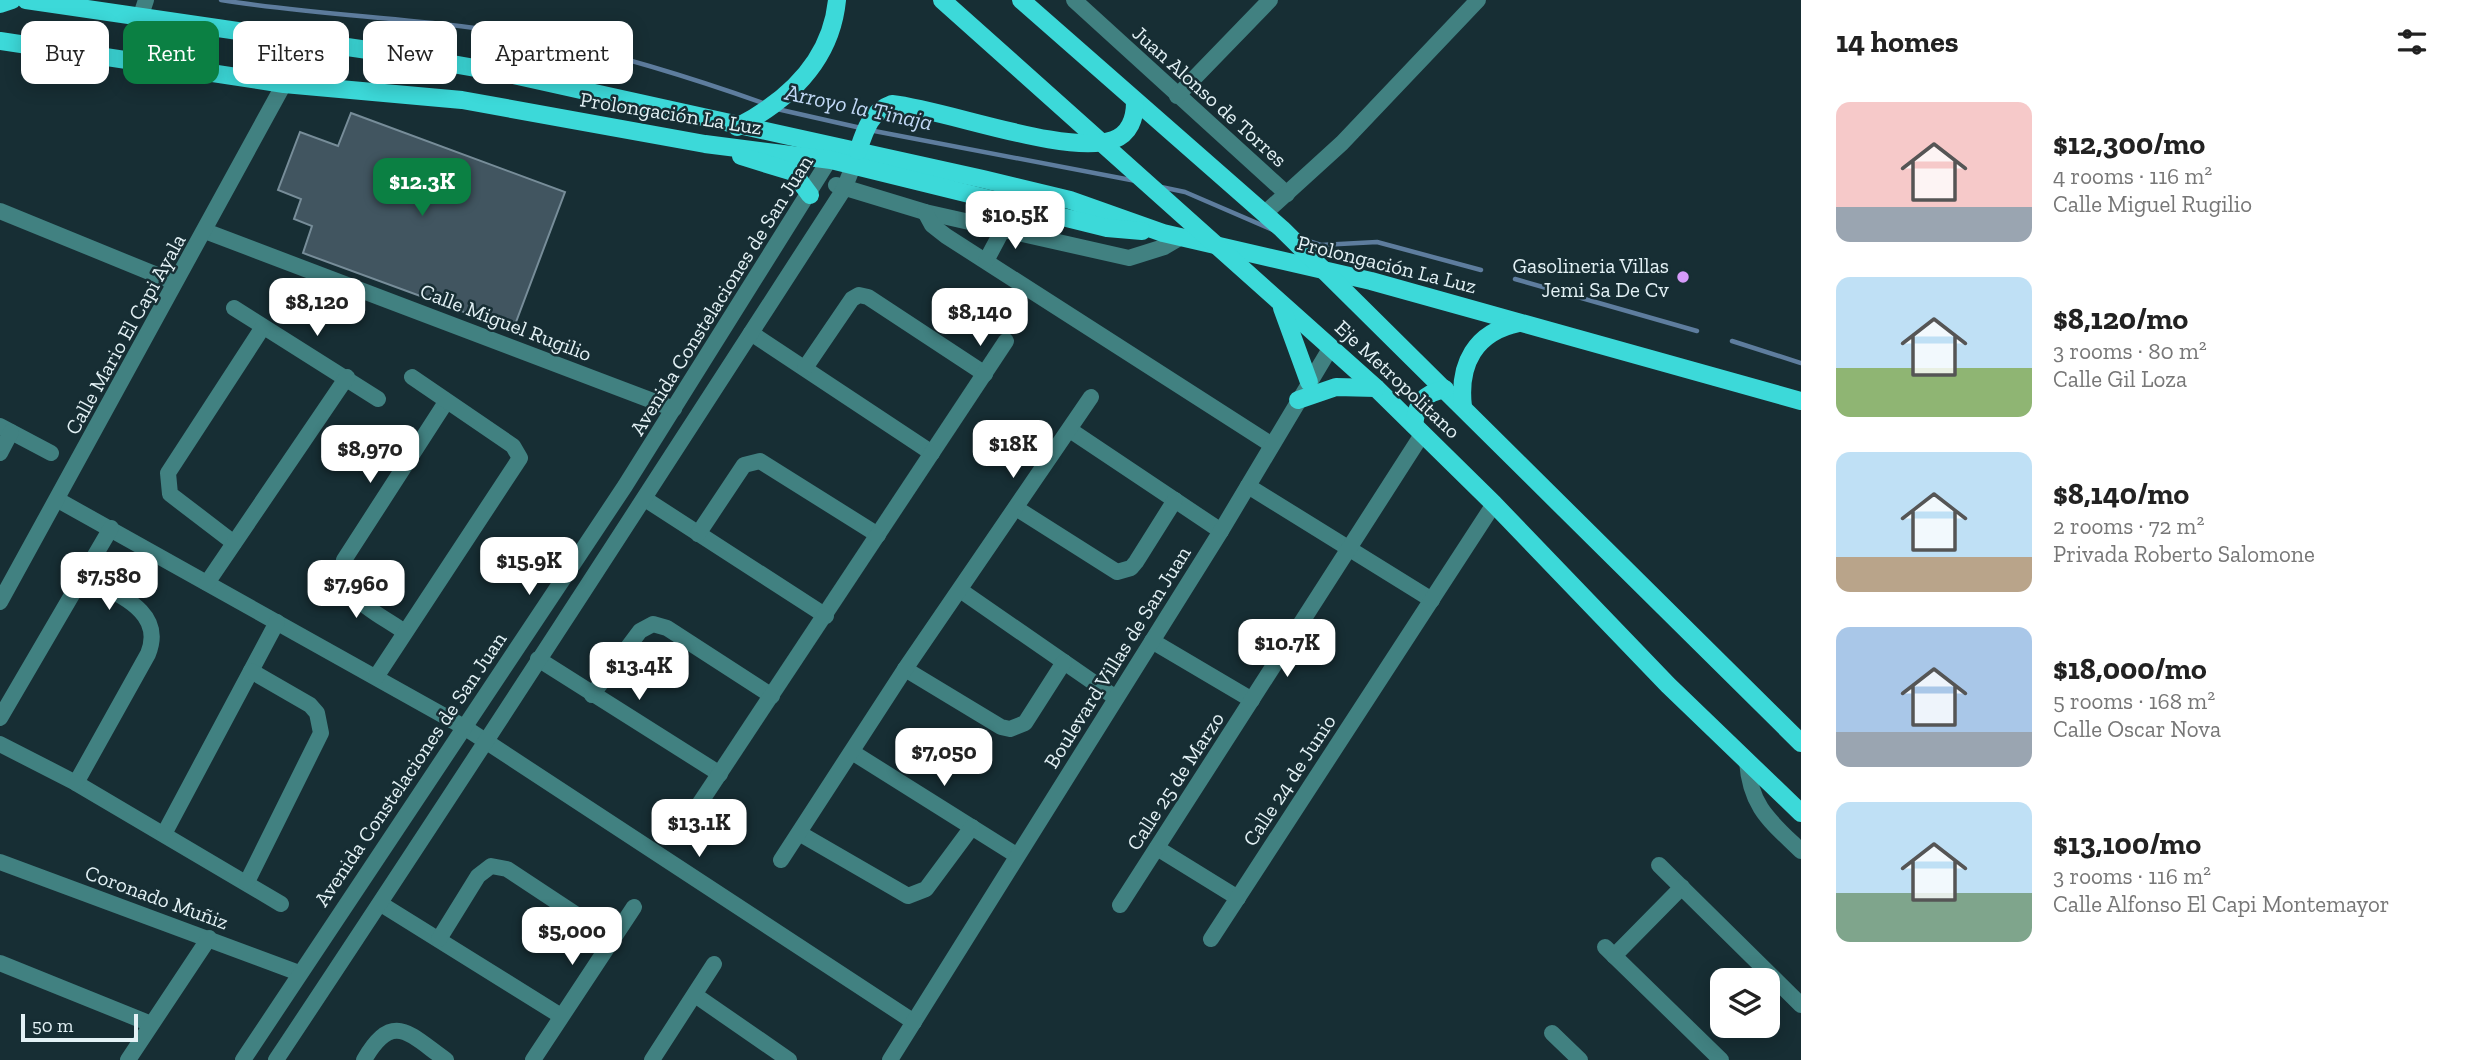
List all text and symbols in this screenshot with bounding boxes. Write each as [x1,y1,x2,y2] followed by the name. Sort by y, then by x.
[1128,20,1292,172] street label: Juan Alonso de Torres
[21,21,109,84] chip: Buy
[123,21,219,84] chip: Rent
[233,21,349,84] chip: Filters
[363,21,457,84] chip: New
[471,21,633,84] chip: Apartment
[2393,23,2431,61] icon: filters
[1836,24,1959,60] text: 14 homes
[782,78,935,136] water label: Arroyo la Tinaja
[578,86,764,140] street label: Prolongación La Luz
[2053,126,2205,162] text: $12,300/mo
[1892,130,1976,214] icon: home
[624,150,818,440] street label: Avenida Constelaciones de San Juan
[365,158,479,218] pin: $12.3K
[2053,162,2212,190] text: 4 rooms · 116 m²
[389,167,455,195] text: $12.3K
[2053,190,2252,218] text: Calle Miguel Rugilio
[958,191,1072,251] pin: $10.5K
[982,200,1048,228] text: $10.5K
[59,229,191,439] street label: Calle Mario El Capi Ayala
[1295,230,1480,298] street label: Prolongación La Luz
[1513,253,1669,302] place label: Gasolineria Villas Jemi Sa De Cv
[1675,269,1691,285] marker: Gasolineria Villas Jemi Sa De Cv
[260,278,374,338] pin: $8,120
[417,278,595,366] street label: Calle Miguel Rugilio
[285,287,349,315] text: $8,120
[923,288,1037,348] pin: $8,140
[948,297,1012,325] text: $8,140
[2053,301,2188,337] text: $8,120/mo
[1892,305,1976,389] icon: home
[1330,315,1466,444] street label: Eje Metropolitano
[2053,337,2207,365] text: 3 rooms · 80 m²
[2053,365,2187,393] text: Calle Gil Loza
[972,420,1054,480] pin: $18K
[313,426,427,485] pin: $8,970
[989,429,1037,457] text: $18K
[337,434,403,462] text: $8,970
[2053,476,2189,512] text: $8,140/mo
[1892,480,1976,564] icon: home
[2053,512,2204,540] text: 2 rooms · 72 m²
[472,538,586,597] pin: $15.9K
[2053,540,2315,568] text: Privada Roberto Salomone
[1038,541,1196,773] street label: Boulevard Villas de San Juan
[496,546,562,574] text: $15.9K
[52,552,166,612] pin: $7,580
[299,560,413,620] pin: $7,960
[77,561,141,589] text: $7,580
[324,569,388,597] text: $7,960
[1230,620,1344,679] pin: $10.7K
[309,627,511,911] street label: Avenida Constelaciones de San Juan
[1254,628,1320,656] text: $10.7K
[582,642,696,702] pin: $13.4K
[606,651,672,679] text: $13.4K
[2053,651,2207,687] text: $18,000/mo
[1892,655,1976,739] icon: home
[2053,687,2215,715] text: 5 rooms · 168 m²
[1121,707,1229,855] street label: Calle 25 de Marzo
[1237,710,1341,850] street label: Calle 24 de Junio
[2053,715,2221,743] text: Calle Oscar Nova
[887,728,1001,788] pin: $7,050
[911,737,977,765] text: $7,050
[642,800,756,859] pin: $13.1K
[668,808,730,836] text: $13.1K
[2053,826,2201,862] text: $13,100/mo
[1892,830,1976,914] icon: home
[82,859,232,935] street label: Coronado Muñiz
[2053,862,2211,890] text: 3 rooms · 116 m²
[2053,890,2389,918] text: Calle Alfonso El Capi Montemayor
[515,908,629,967] pin: $5,000
[538,916,606,944] text: $5,000
[1710,968,1780,1038] map controls
[1710,968,1780,1038] button: layers
[21,1011,138,1043] scale bar
[32,1014,73,1037] text: 50 m

